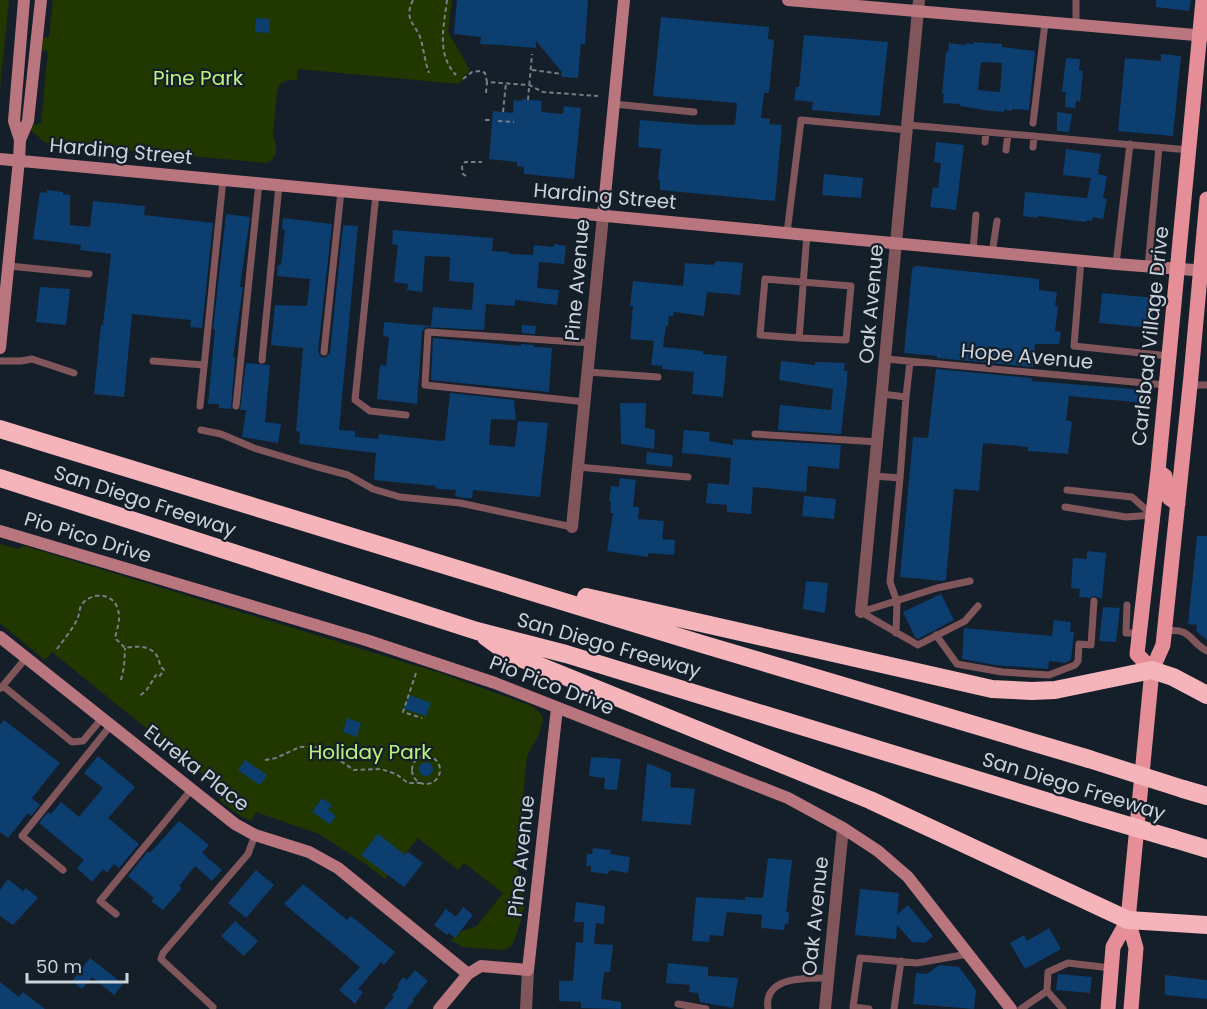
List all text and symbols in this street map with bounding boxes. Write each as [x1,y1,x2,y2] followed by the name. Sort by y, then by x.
[153,64,244,92] park label: Pine Park
[48,131,194,171] street label: Harding Street
[532,176,678,216] street label: Harding Street
[558,218,596,342] street label: Pine Avenue
[1125,225,1175,447] street label: Carlsbad Village Drive
[852,243,890,365] street label: Oak Avenue
[960,336,1094,376] street label: Hope Avenue
[50,458,240,544] street label: San Diego Freeway
[21,504,155,570] street label: Pio Pico Drive
[514,605,704,685] street label: San Diego Freeway
[486,648,618,722] street label: Pio Pico Drive
[138,718,256,818] street label: Eureka Place
[309,738,432,766] park label: Holiday Park
[979,745,1169,827] street label: San Diego Freeway
[501,794,541,918] street label: Pine Avenue
[795,855,835,977] street label: Oak Avenue
[27,946,128,984] scale bar
[36,954,82,979] text: 50 m

